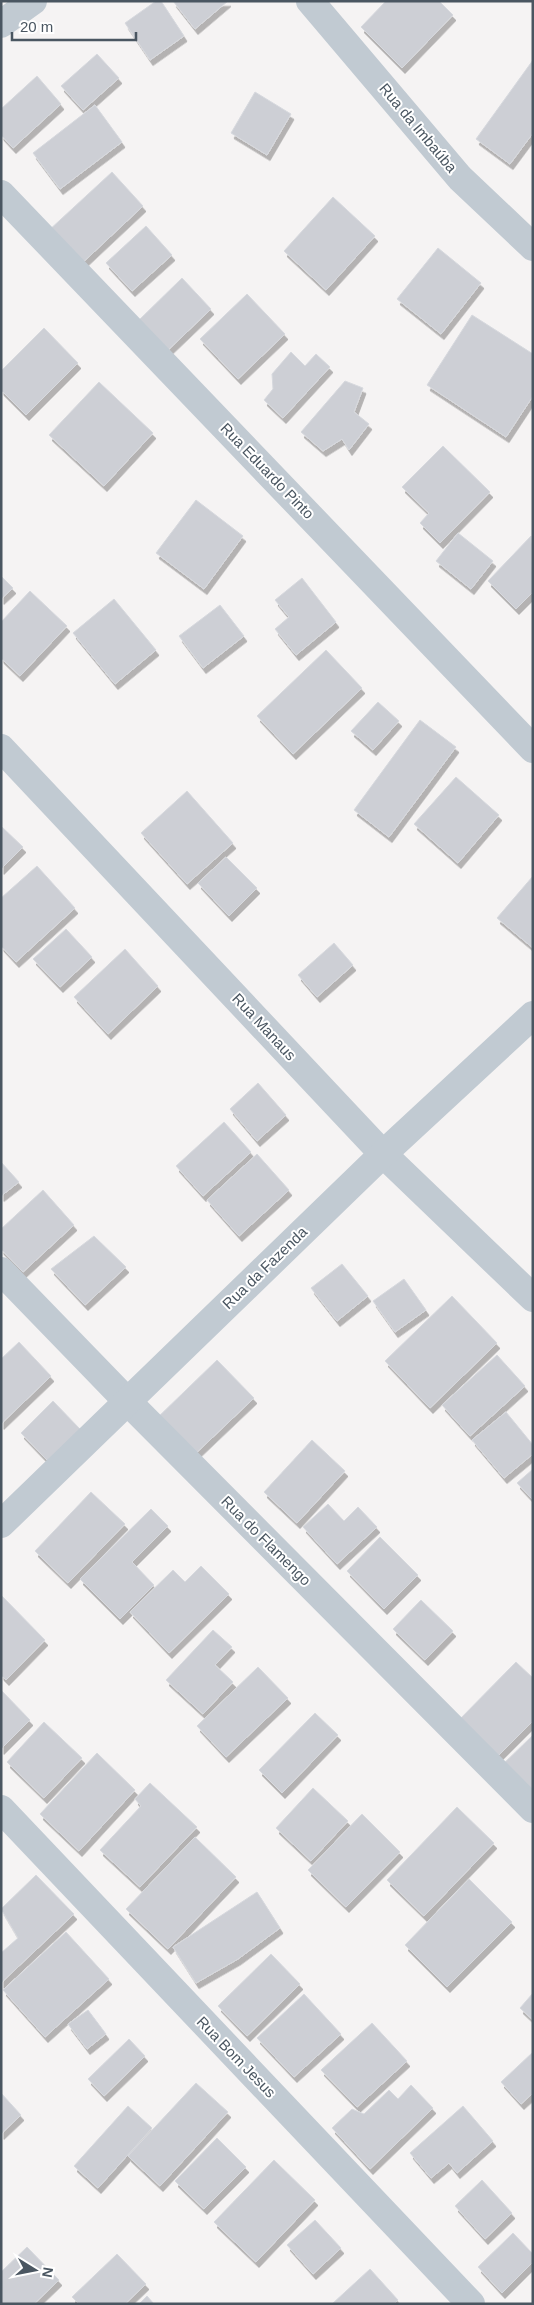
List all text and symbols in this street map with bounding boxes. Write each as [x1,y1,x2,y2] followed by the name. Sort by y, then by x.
[12,10,136,42] scale bar
[20,18,53,35] text: 20 m
[376,80,461,176] street label: Rua da Imbaúba
[217,419,318,522] street label: Rua Eduardo Pinto
[229,990,300,1064] street label: Rua Manaus
[219,1223,311,1312] street label: Rua da Fazenda
[218,1492,315,1589] street label: Rua do Flamengo
[193,2013,279,2101] street label: Rua Bom Jesus
[10,2245,60,2295] north arrow
[39,2266,57,2279] text: N

